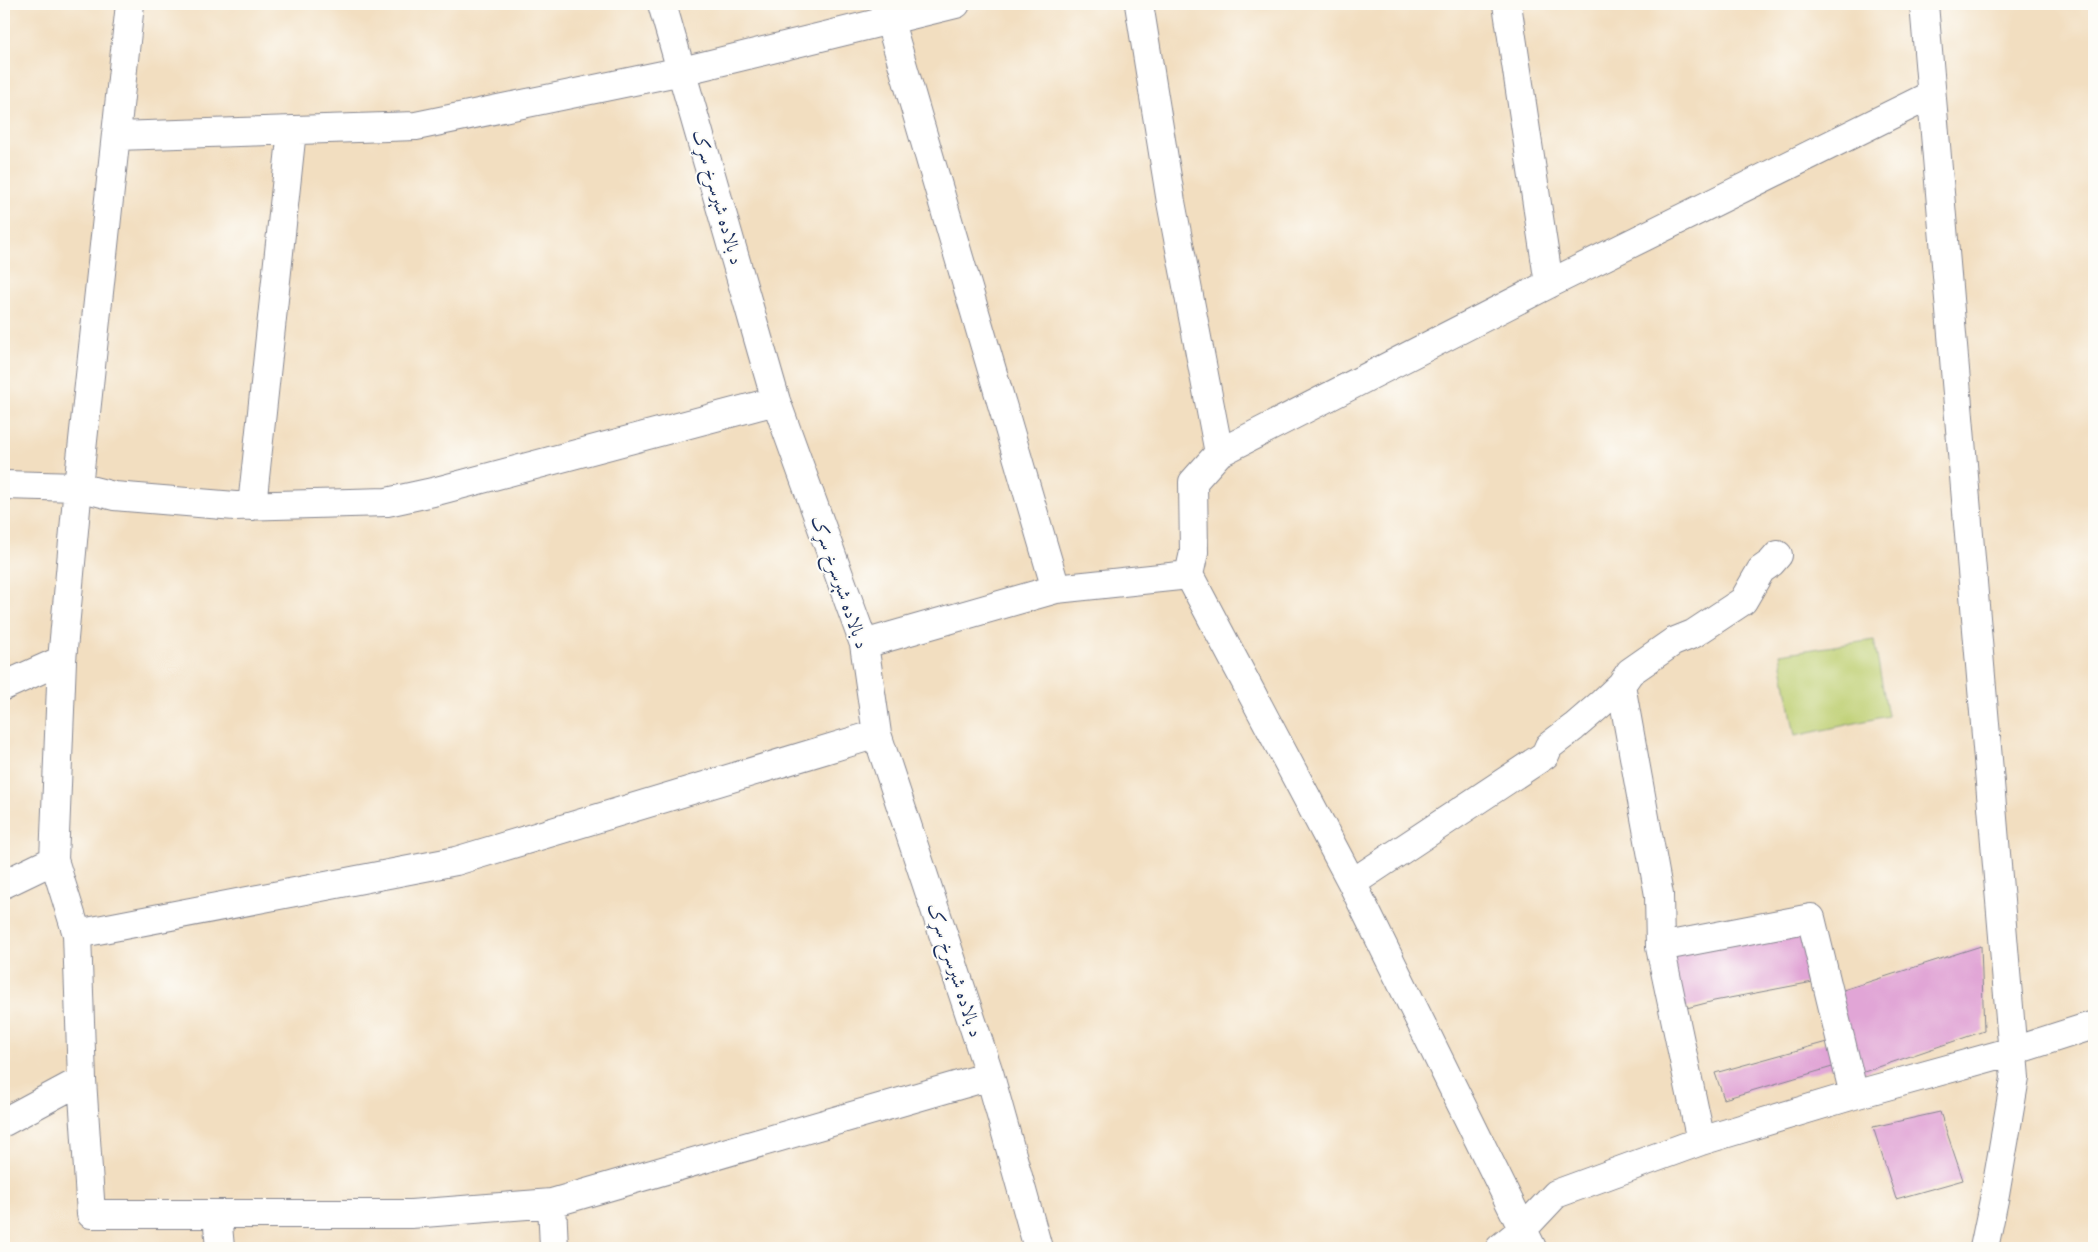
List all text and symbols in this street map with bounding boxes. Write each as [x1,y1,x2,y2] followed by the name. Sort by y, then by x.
[683,127,749,269] street label: د بالاده شېرسرخ سړک
[802,512,874,653] street label: د بالاده شېرسرخ سړک
[918,900,988,1041] street label: د بالاده شېرسرخ سړک

